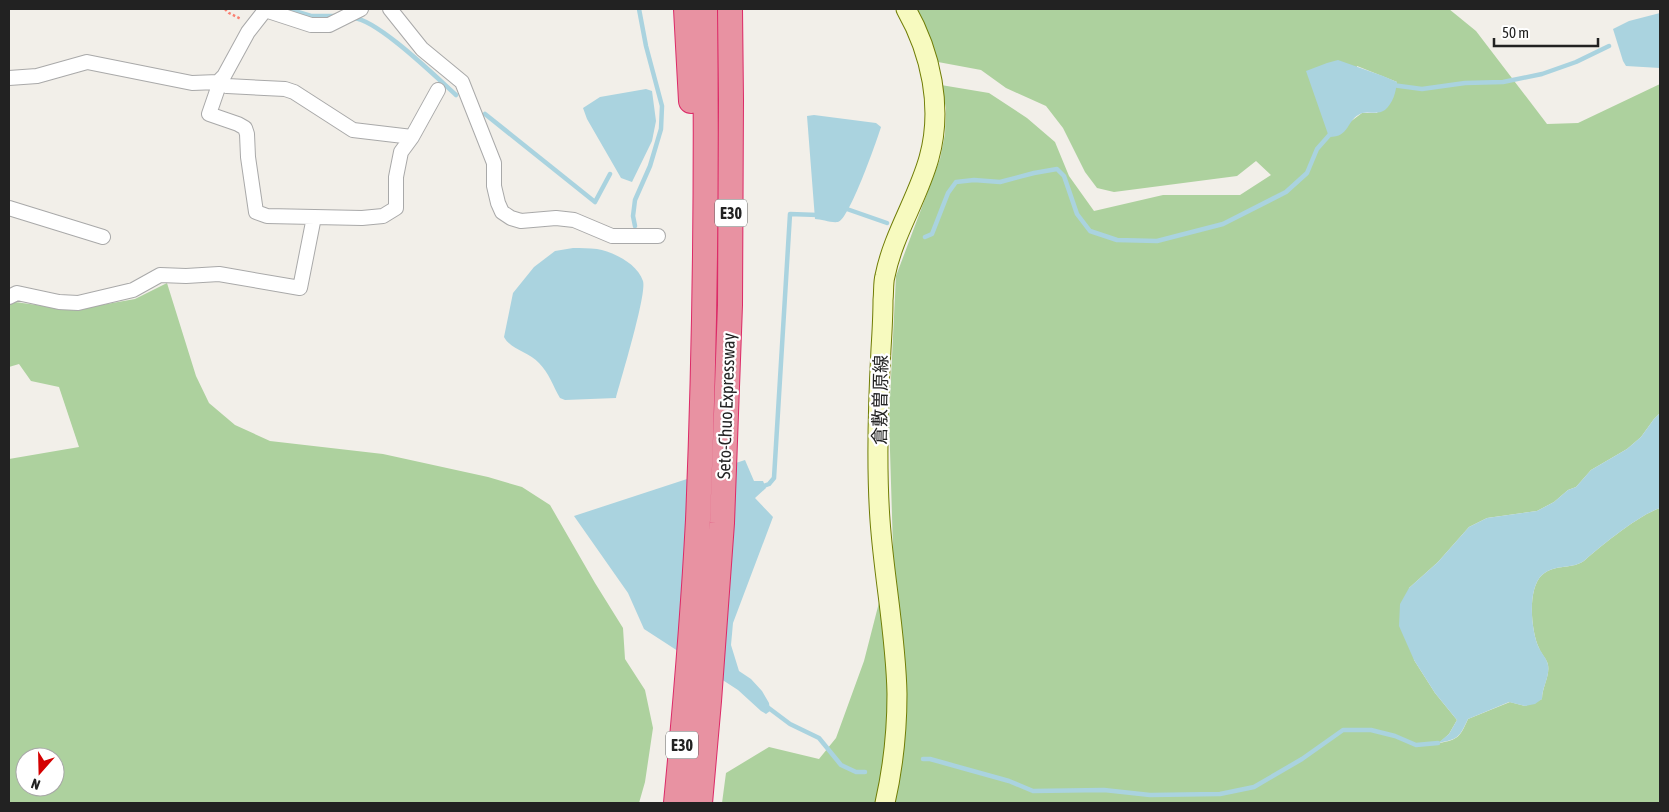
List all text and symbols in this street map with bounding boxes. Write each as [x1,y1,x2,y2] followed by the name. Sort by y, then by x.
[1494,15,1598,47] scale bar
[1502,24,1529,41] text: 50 m
[715,200,747,227] road number: E30
[713,333,739,479] street label: Seto-Chuo Expressway
[869,355,891,445] street label: 倉敷曽原線
[666,732,698,758] road number: E30
[15,747,65,797] north arrow
[29,775,42,793] text: N

